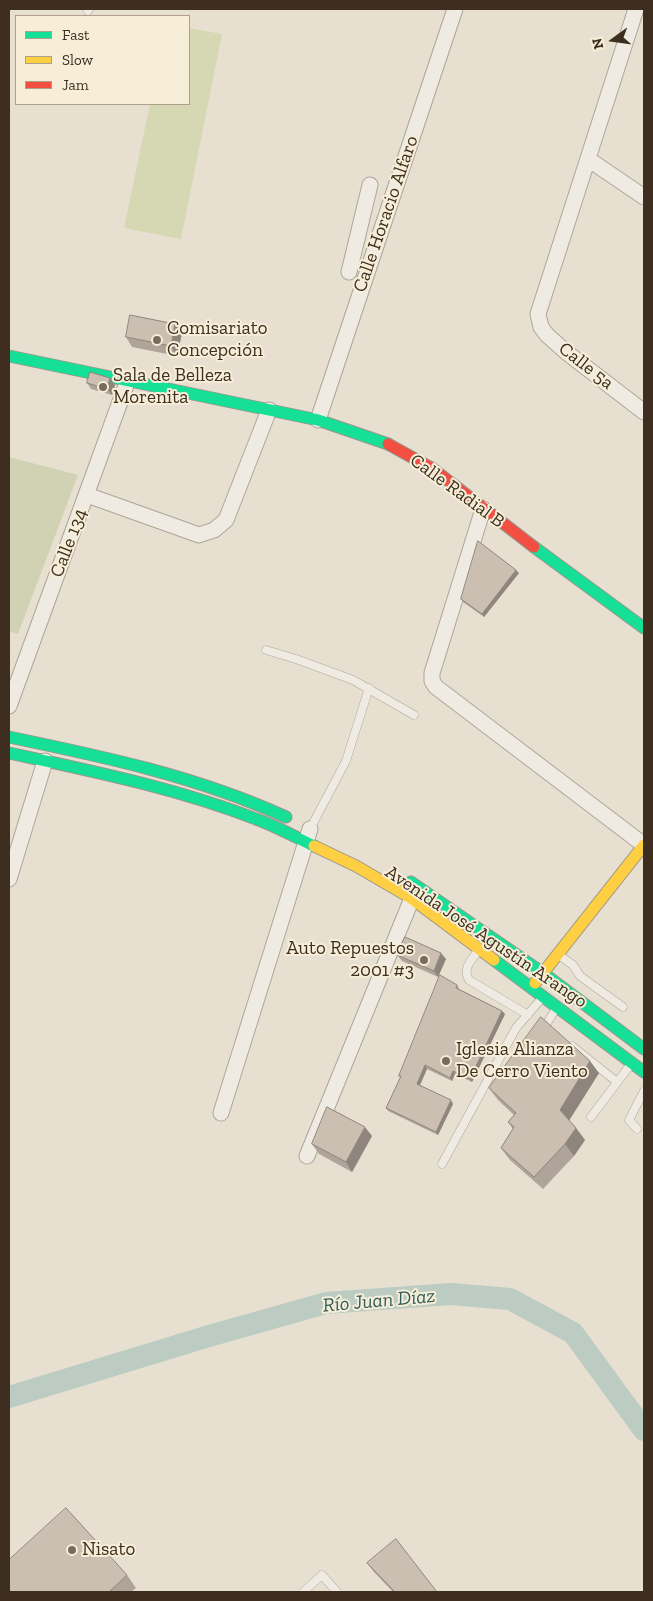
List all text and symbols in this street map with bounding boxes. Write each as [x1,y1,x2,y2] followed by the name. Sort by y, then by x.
[15,15,190,105] legend
[588,15,638,65] north arrow
[62,26,90,44] text: Fast
[588,37,607,51] text: N
[62,51,93,69] text: Slow
[62,76,89,94] text: Jam
[349,133,423,295] street label: Calle Horacio Alfaro
[167,318,268,362] place label: Comisariato Concepción
[151,334,163,346] marker: Comisariato Concepción
[554,337,618,395] street label: Calle 5a
[113,365,232,409] place label: Sala de Belleza Morenita
[97,381,109,393] marker: Sala de Belleza Morenita
[405,449,509,533] street label: Calle Radial B
[46,505,92,581] street label: Calle 134
[381,861,591,1013] street label: Avenida José Agustín Arango
[286,938,414,982] place label: Auto Repuestos 2001 #3
[418,954,430,966] marker: Auto Repuestos 2001 #3
[456,1039,588,1083] place label: Iglesia Alianza De Cerro Viento
[440,1055,452,1067] marker: Iglesia Alianza De Cerro Viento
[322,1284,436,1318] water label: Río Juan Díaz
[82,1539,135,1561] place label: Nisato
[66,1544,78,1556] marker: Nisato

